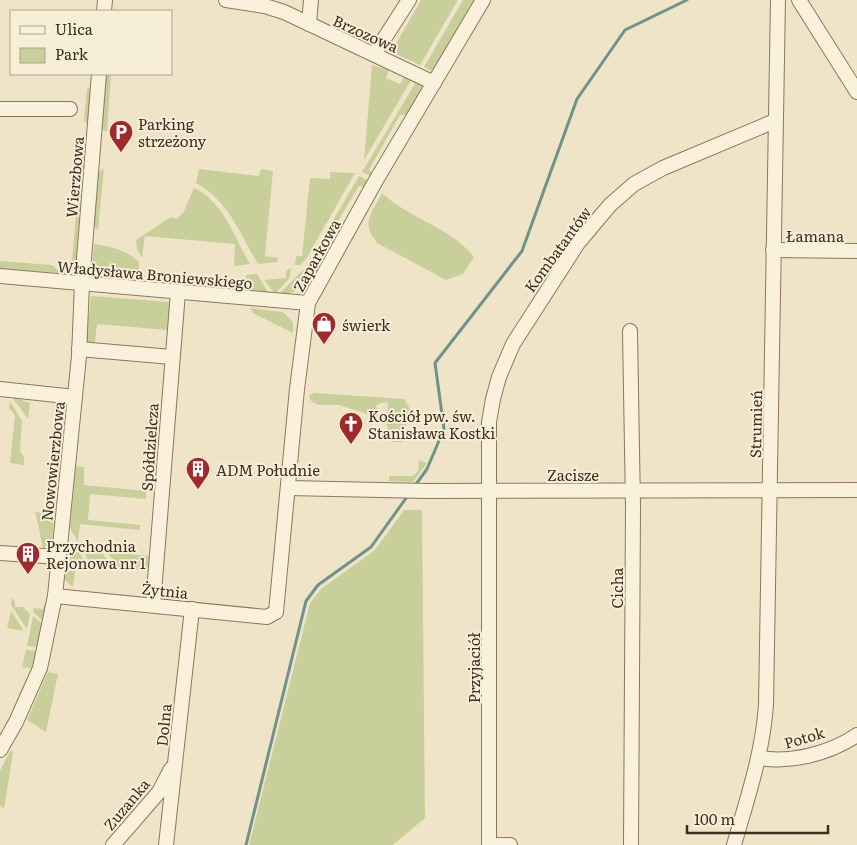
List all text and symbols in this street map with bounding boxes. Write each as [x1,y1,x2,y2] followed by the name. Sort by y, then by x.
[329,8,403,58] street label: Brzozowa
[10,10,172,75] legend
[55,17,94,40] text: Ulica
[55,42,89,65] text: Park
[138,112,207,152] place label: Parking strzeżony
[108,119,134,153] parking icon: Parking strzeżony
[59,134,89,219] street label: Wierzbowa
[518,201,596,297] street label: Kombatantów
[286,214,346,296] street label: Zaparkowa
[786,224,845,247] street label: Łamana
[56,254,254,294] street label: Władysława Broniewskiego
[311,311,337,345] shop icon: świerk
[342,313,391,336] place label: świerk
[743,390,767,458] street label: Strumień
[34,399,70,522] street label: Nowowierzbowa
[134,401,164,492] street label: Spółdzielcza
[368,404,495,444] place label: Kościół pw. św. Stanisława Kostki
[338,411,364,445] church icon: Kościół pw. św. Stanisława Kostki
[185,456,211,490] building icon: ADM Południe
[216,458,320,481] place label: ADM Południe
[547,463,599,486] street label: Zacisze
[46,534,146,574] place label: Przychodnia Rejonowa nr 1
[15,541,41,575] building icon: Przychodnia Rejonowa nr 1
[605,567,628,608] street label: Cicha
[141,576,190,604] street label: Żytnia
[462,633,485,703] street label: Przyjaciół
[149,702,177,748] street label: Dolna
[781,720,828,754] street label: Potok
[97,772,155,835] street label: Zuzanka
[687,802,828,834] scale bar
[694,807,735,830] text: 100 m

